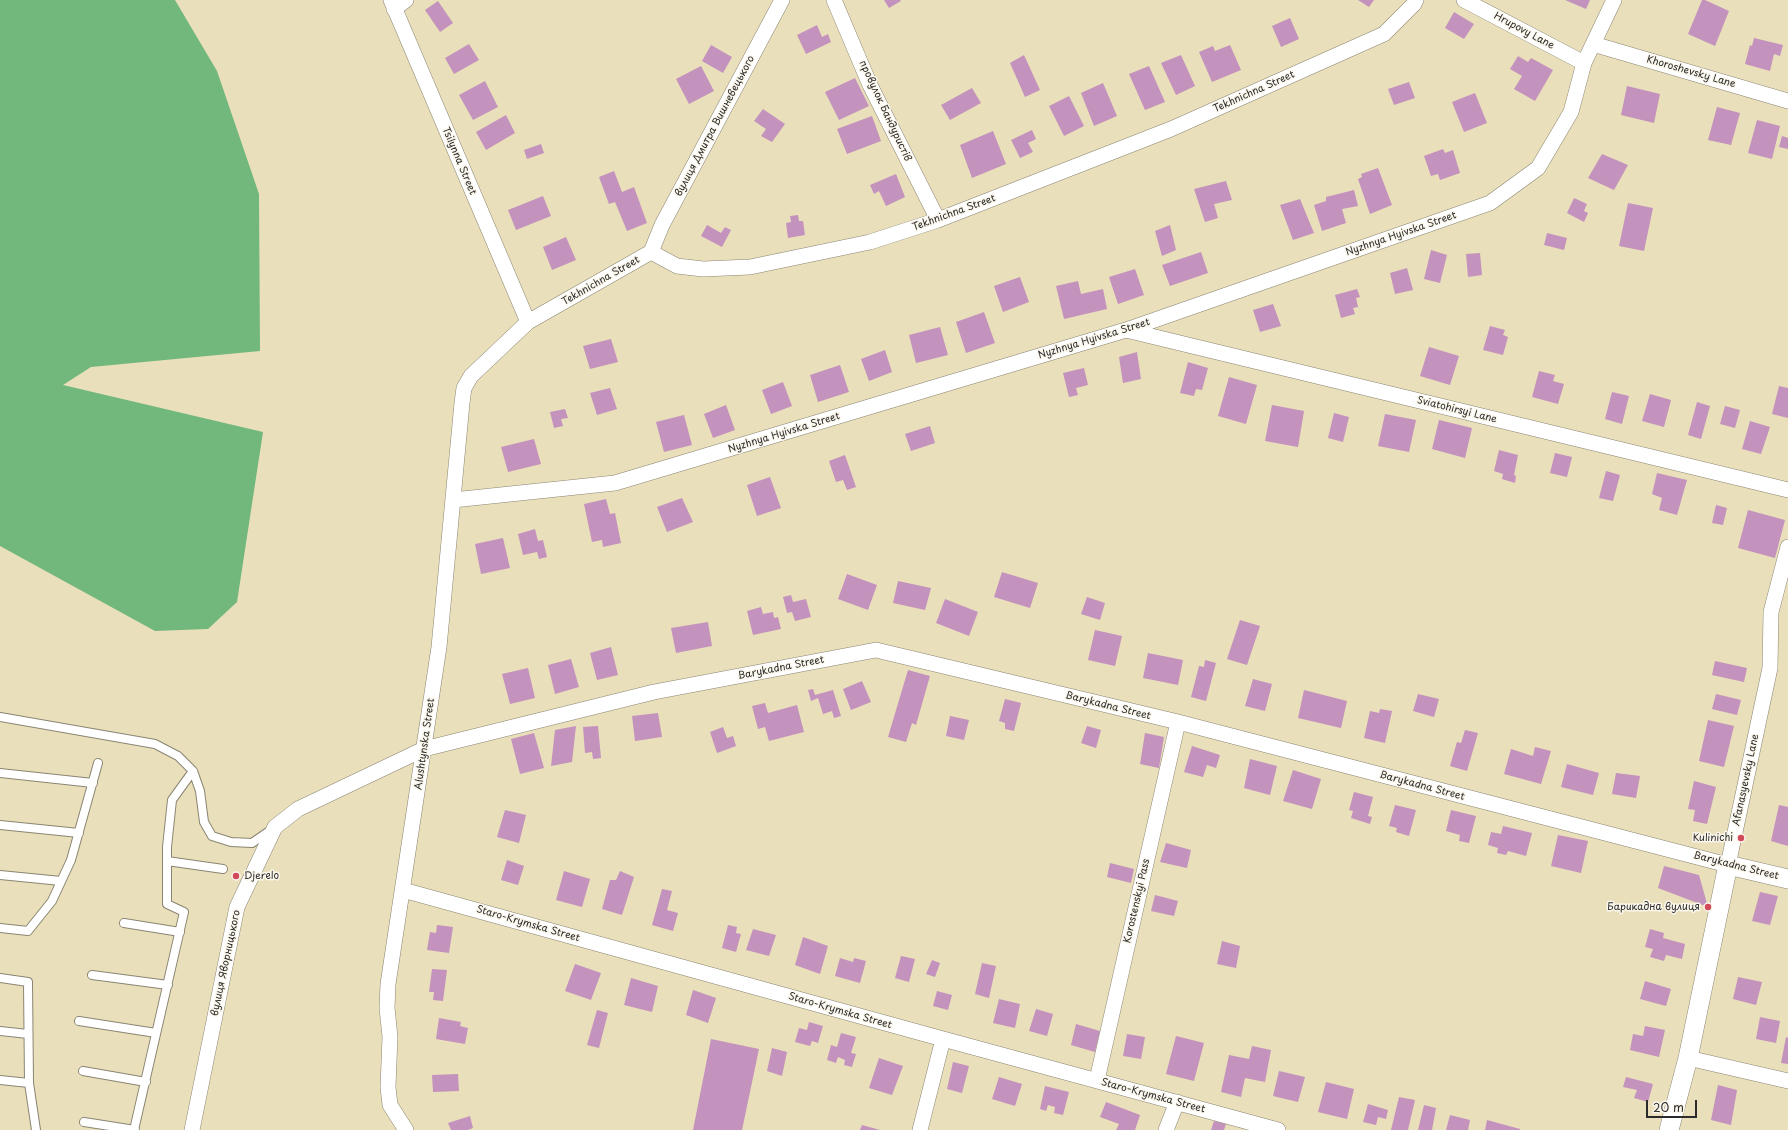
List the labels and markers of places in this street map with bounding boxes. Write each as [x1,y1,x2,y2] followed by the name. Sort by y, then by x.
[1693,832,1733,844] place label: Kulinichi
[1736,833,1746,843] marker: Kulinichi
[244,870,279,882] place label: Djerelo
[231,871,241,881] marker: Djerelo
[1607,901,1700,913] place label: Барикадна вулиця
[1703,902,1713,912] marker: Барикадна вулиця

